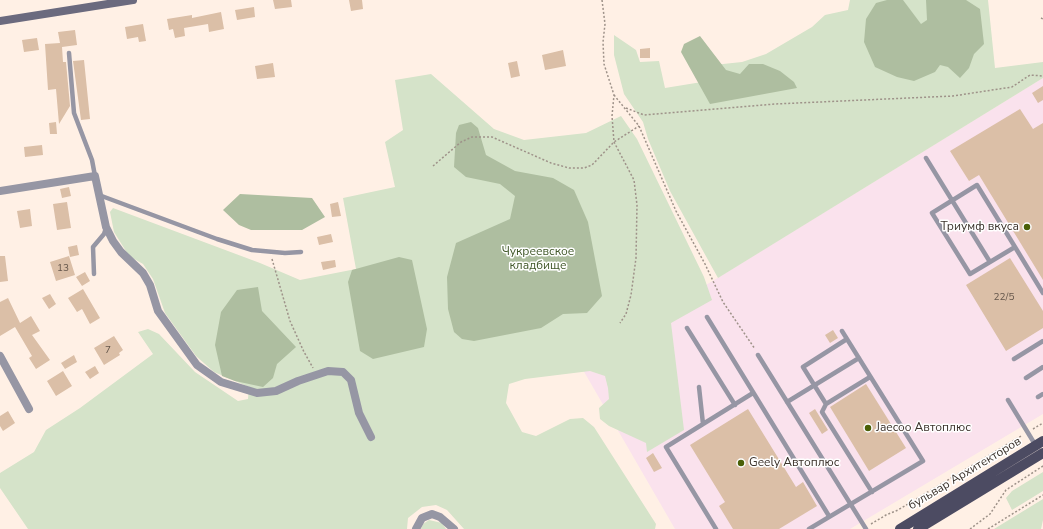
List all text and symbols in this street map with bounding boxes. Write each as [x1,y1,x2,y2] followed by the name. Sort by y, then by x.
[941,220,1019,234] place label: Триумф вкуса
[1022,222,1032,232] marker: Триумф вкуса
[502,245,574,273] park label: Чукреевское кладбище
[57,263,69,275] house number: 13
[994,292,1014,304] house number: 22/5
[105,345,111,357] house number: 7
[876,421,971,435] place label: Jaecoo Автоплюс
[863,423,873,433] marker: Jaecoo Автоплюс
[906,435,1024,513] street label: бульвар Архитекторов
[749,456,839,470] place label: Geely Автоплюс
[736,458,746,468] marker: Geely Автоплюс

